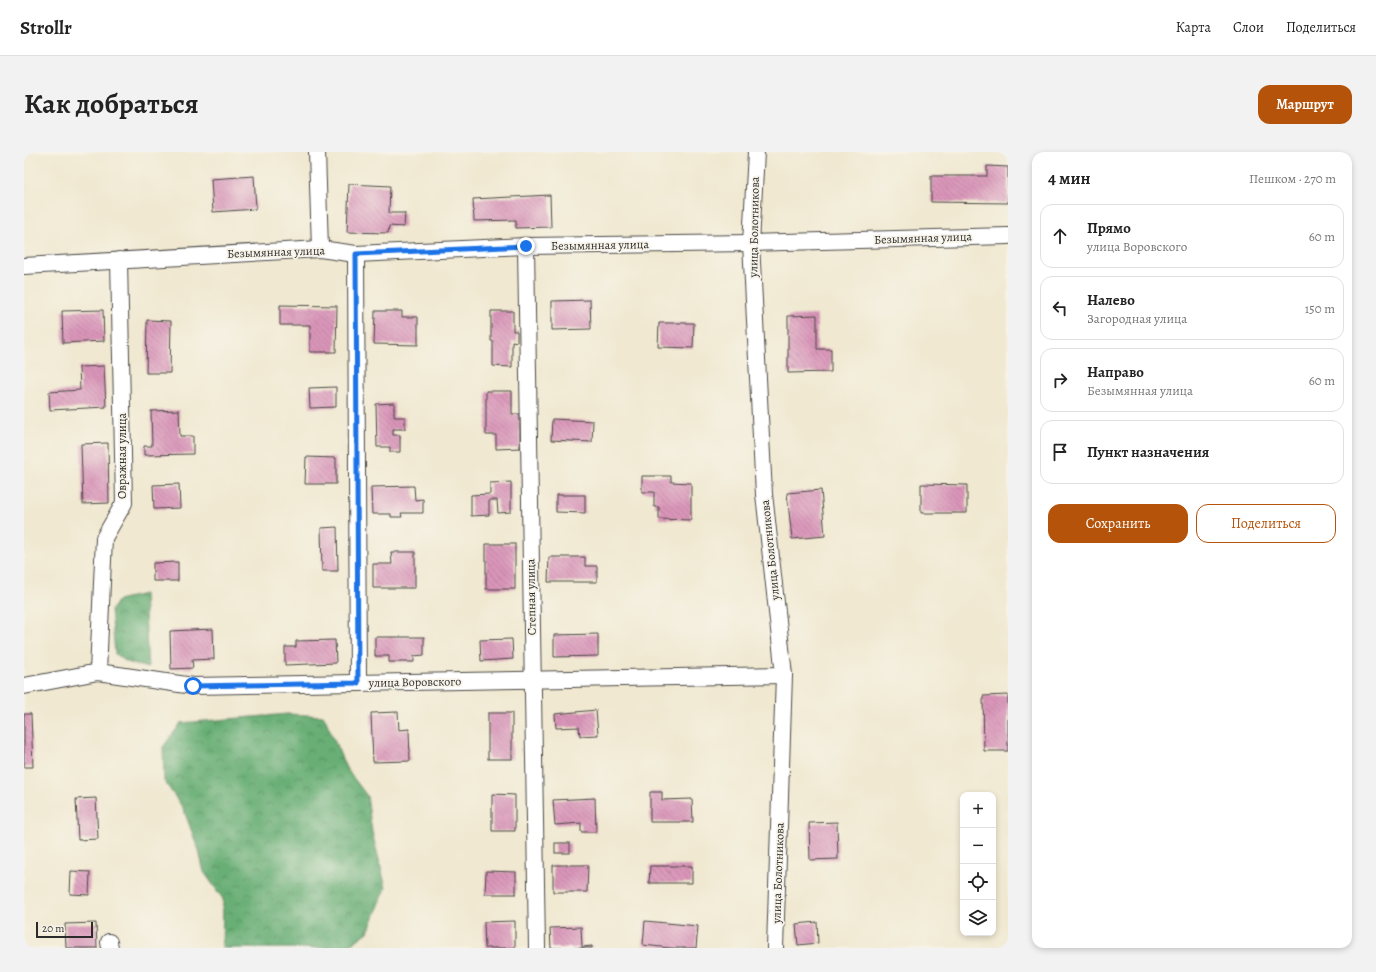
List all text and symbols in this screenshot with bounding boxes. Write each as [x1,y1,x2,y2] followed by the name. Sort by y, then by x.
[20,15,72,41] text: Strollr
[1176,18,1211,37] text: Карта
[1233,18,1264,37] text: Слои
[1286,18,1356,37] text: Поделиться
[24,85,199,123] text: Как добраться
[1258,85,1352,124] button: Маршрут
[1048,167,1091,190] text: 4 мин
[1249,170,1336,187] text: Пешком · 270 m
[745,176,763,279] street label: улица Болотникова
[1087,218,1131,238] text: Прямо
[1049,225,1071,247] icon: ahead
[874,228,973,248] street label: Безымянная улица
[1309,228,1335,245] text: 60 m
[551,236,650,254] street label: Безымянная улица
[517,237,535,255] route end
[1087,238,1187,255] text: улица Воровского
[227,242,326,262] street label: Безымянная улица
[1087,290,1135,310] text: Налево
[1049,297,1071,319] icon: left
[1305,300,1335,317] text: 150 m
[1087,310,1187,327] text: Загородная улица
[1087,362,1144,382] text: Направо
[1049,369,1071,391] icon: right
[1309,372,1335,389] text: 60 m
[1087,382,1193,399] text: Безымянная улица
[114,412,130,499] street label: Овражная улица
[1049,441,1071,463] icon: arrive
[1087,442,1209,462] text: Пункт назначения
[757,499,783,602] street label: улица Болотникова
[1048,504,1188,543] button: Сохранить
[1196,504,1336,543] button: Поделиться
[522,558,540,635] street label: Степная улица
[368,673,461,691] street label: улица Воровского
[184,677,202,695] route start
[960,792,996,936] map controls
[960,792,996,828] button: +
[768,822,788,925] street label: улица Болотникова
[960,828,996,864] button: −
[960,864,996,900] button: locate
[960,900,996,936] button: layers
[36,920,93,939] scale bar
[42,921,64,936] text: 20 m

